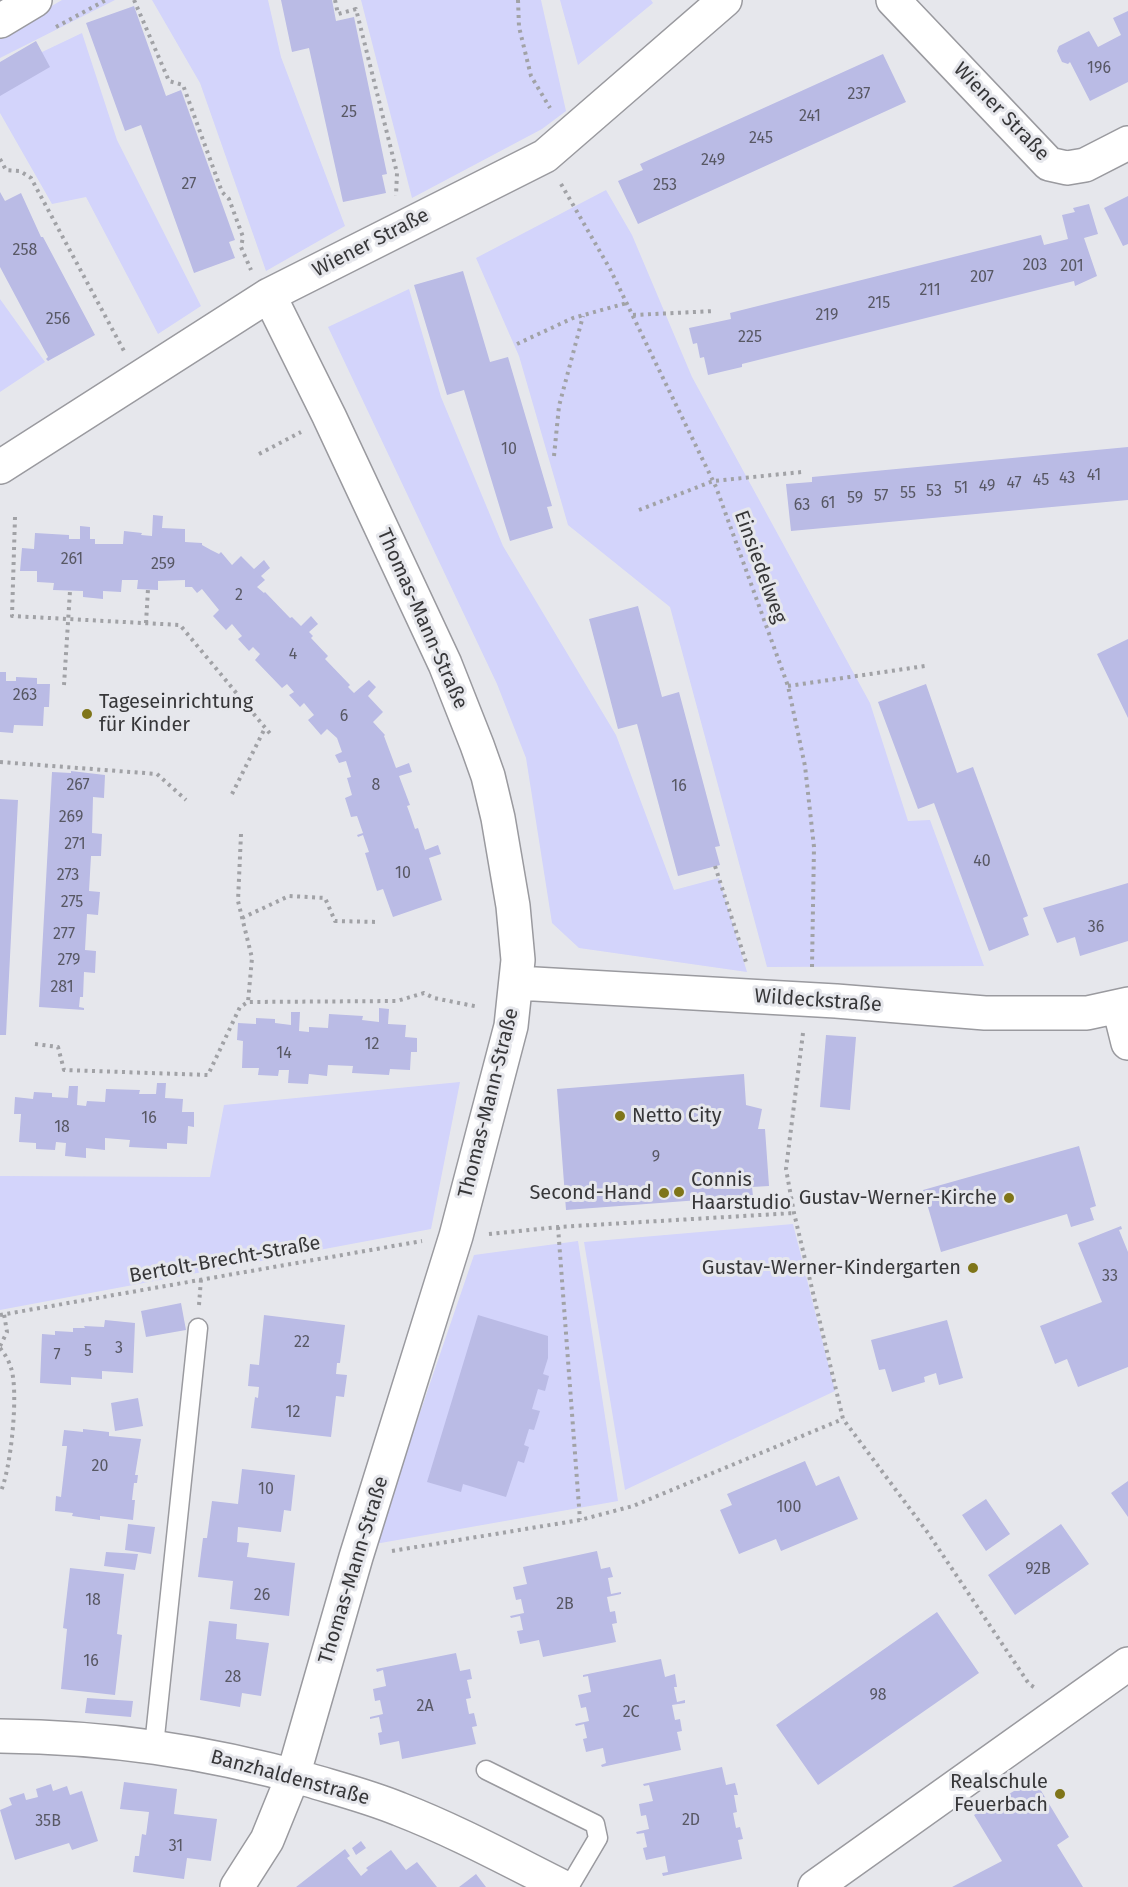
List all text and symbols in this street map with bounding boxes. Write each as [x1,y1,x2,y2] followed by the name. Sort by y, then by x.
[948,58,1054,166] street label: Wiener Straße
[1087,59,1111,79] house number: 196
[848,85,870,105] house number: 237
[341,103,357,123] house number: 25
[799,107,821,127] house number: 241
[749,129,773,149] house number: 245
[701,151,725,171] house number: 249
[182,175,196,195] house number: 27
[653,176,677,196] house number: 253
[309,203,433,283] street label: Wiener Straße
[13,241,37,261] house number: 258
[1023,256,1047,276] house number: 203
[1060,257,1084,277] house number: 201
[970,268,994,288] house number: 207
[919,281,941,301] house number: 211
[868,294,890,314] house number: 215
[816,306,838,326] house number: 219
[46,310,70,330] house number: 256
[738,328,762,348] house number: 225
[501,440,517,460] house number: 10
[1087,466,1101,486] house number: 41
[1059,469,1075,489] house number: 43
[1033,471,1049,491] house number: 45
[1006,474,1022,494] house number: 47
[979,477,995,497] house number: 49
[954,479,968,499] house number: 51
[926,482,942,502] house number: 53
[900,484,916,504] house number: 55
[874,487,888,507] house number: 57
[847,489,863,509] house number: 59
[821,494,835,514] house number: 61
[794,496,810,516] house number: 63
[728,507,792,627] street label: Einsiedelweg
[371,525,473,713] street label: Thomas-Mann-Straße
[61,550,83,570] house number: 261
[151,555,175,575] house number: 259
[235,586,243,606] house number: 2
[289,645,297,665] house number: 4
[13,686,37,706] house number: 263
[99,690,253,737] place label: Tageseinrichtung für Kinder
[80,707,94,721] marker: Tageseinrichtung für Kinder
[340,707,348,727] house number: 6
[66,776,90,796] house number: 267
[372,776,380,796] house number: 8
[671,777,687,797] house number: 16
[59,808,83,828] house number: 269
[64,835,86,855] house number: 271
[973,852,991,872] house number: 40
[395,864,411,884] house number: 10
[57,866,79,886] house number: 273
[61,893,83,913] house number: 275
[1088,918,1104,938] house number: 36
[53,925,75,945] house number: 277
[58,951,80,971] house number: 279
[50,978,74,998] house number: 281
[753,985,883,1017] street label: Wildeckstraße
[454,1006,524,1200] street label: Thomas-Mann-Straße
[365,1035,379,1055] house number: 12
[276,1044,292,1064] house number: 14
[632,1104,721,1128] place label: Netto City
[141,1109,157,1129] house number: 16
[613,1109,627,1123] marker: Netto City
[54,1118,70,1138] house number: 18
[652,1148,660,1168] house number: 9
[691,1168,791,1215] place label: Connis Haarstudio
[529,1181,652,1205] place label: Second-Hand
[672,1185,686,1199] marker: Connis Haarstudio
[657,1186,671,1200] marker: Second-Hand
[799,1186,997,1210] place label: Gustav-Werner-Kirche
[1002,1191,1016,1205] marker: Gustav-Werner-Kirche
[128,1231,322,1289] street label: Bertolt-Brecht-Straße
[702,1256,961,1280] place label: Gustav-Werner-Kindergarten
[966,1261,980,1275] marker: Gustav-Werner-Kindergarten
[1102,1267,1118,1287] house number: 33
[294,1333,310,1353] house number: 22
[115,1339,123,1359] house number: 3
[84,1342,92,1362] house number: 5
[53,1346,61,1366] house number: 7
[286,1403,300,1423] house number: 12
[92,1457,108,1477] house number: 20
[314,1473,394,1667] street label: Thomas-Mann-Straße
[258,1480,274,1500] house number: 10
[777,1498,801,1518] house number: 100
[1025,1560,1051,1580] house number: 92B
[254,1586,270,1606] house number: 26
[85,1591,101,1611] house number: 18
[556,1595,574,1615] house number: 2B
[83,1652,99,1672] house number: 16
[225,1668,241,1688] house number: 28
[869,1686,887,1706] house number: 98
[416,1697,434,1717] house number: 2A
[623,1703,639,1723] house number: 2C
[208,1745,372,1811] street label: Banzhaldenstraße
[950,1770,1048,1817] place label: Realschule Feuerbach
[1053,1787,1067,1801] marker: Realschule Feuerbach
[682,1811,700,1831] house number: 2D
[35,1812,61,1832] house number: 35B
[169,1837,183,1857] house number: 31

